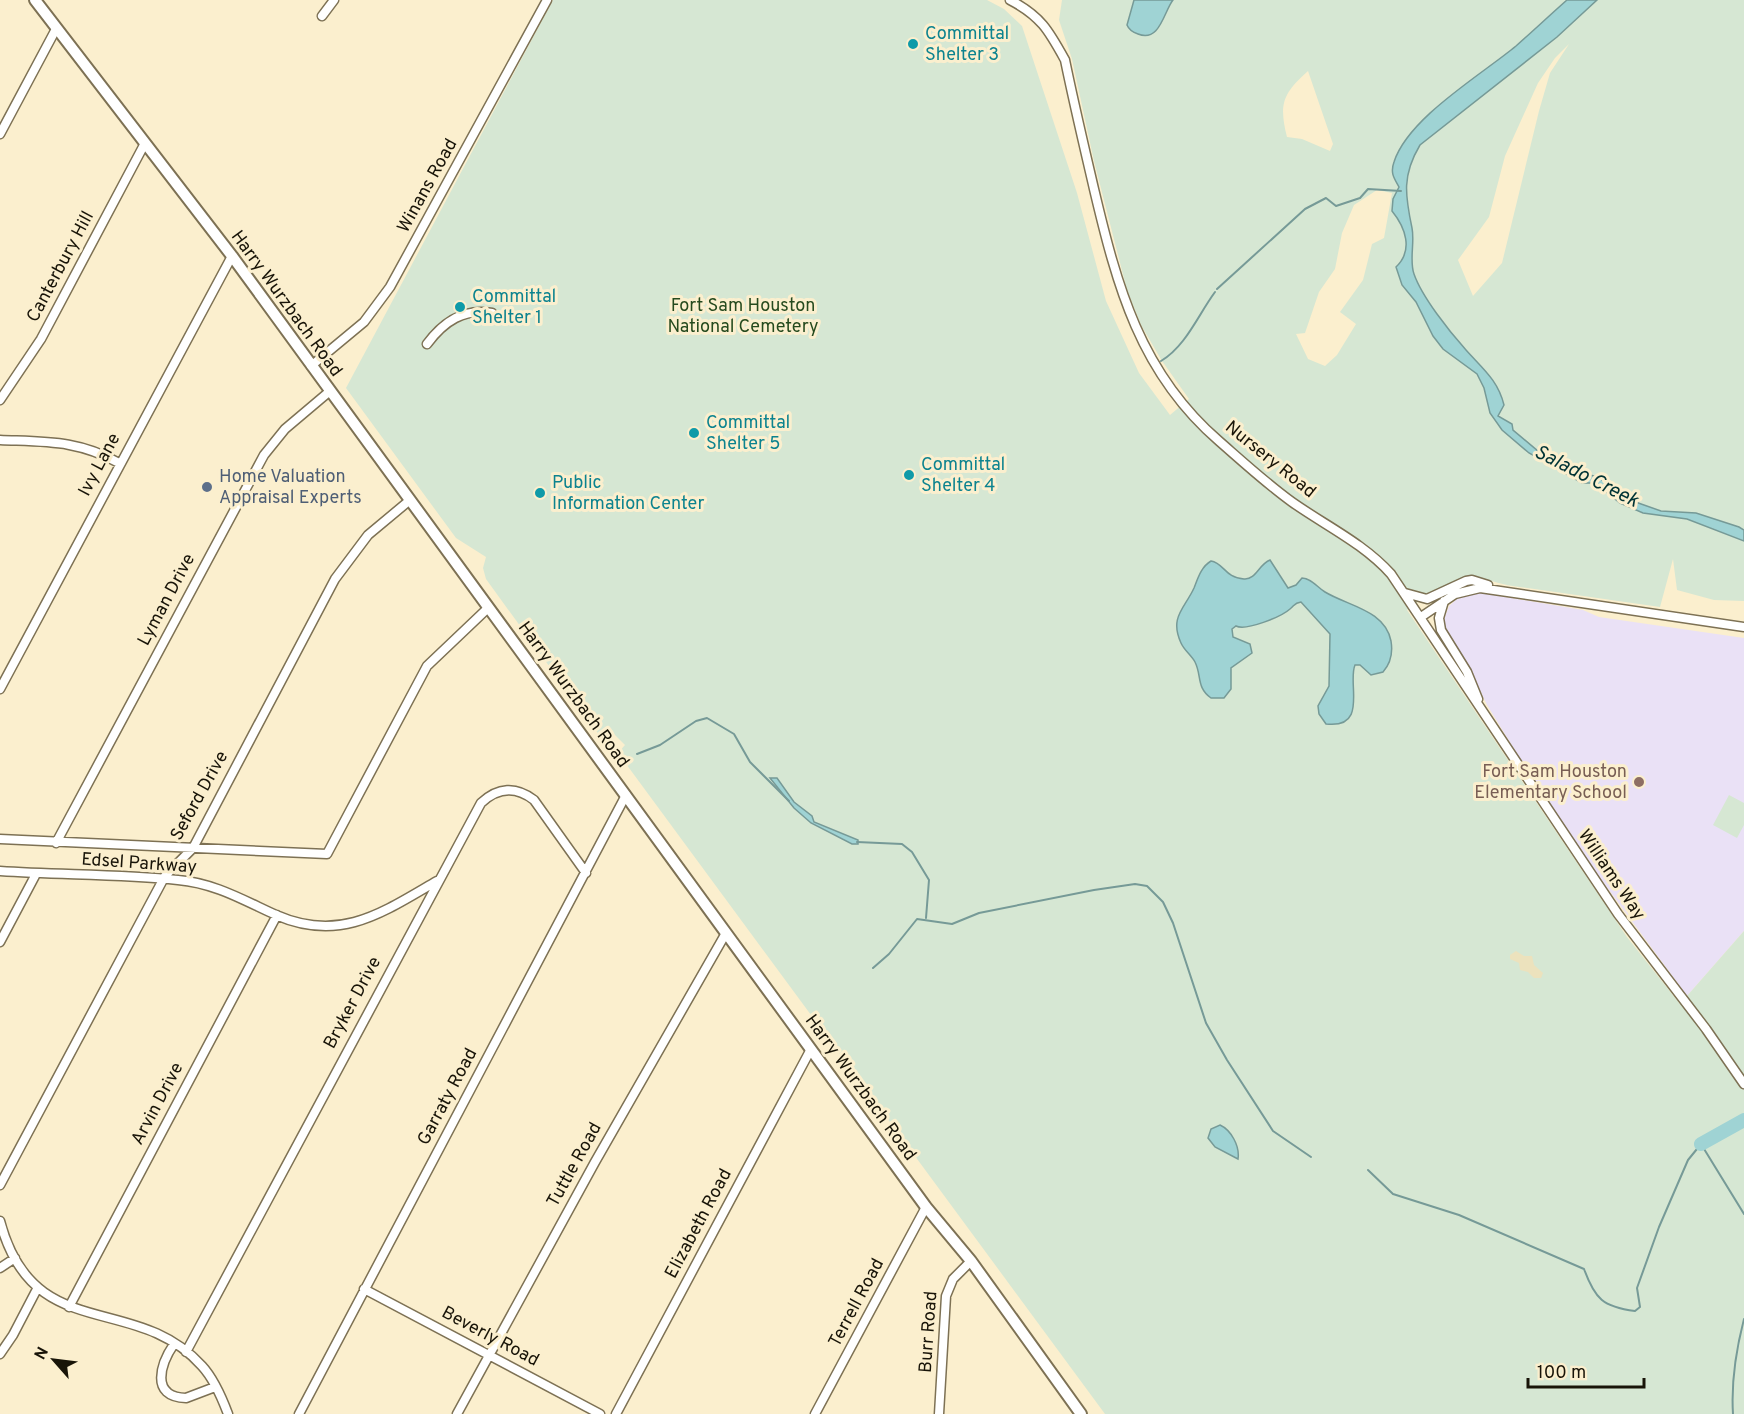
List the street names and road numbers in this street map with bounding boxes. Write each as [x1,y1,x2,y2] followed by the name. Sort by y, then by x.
[393,135,463,237] street label: Winans Road
[22,208,100,326] street label: Canterbury Hill
[225,226,347,382] street label: Harry Wurzbach Road
[1220,416,1320,504] street label: Nursery Road
[74,429,126,501] street label: Ivy Lane
[133,550,201,650] street label: Lyman Drive
[512,617,634,773] street label: Harry Wurzbach Road
[166,747,234,845] street label: Seford Drive
[1572,825,1650,925] street label: Williams Way
[80,848,198,880] street label: Edsel Parkway
[319,953,387,1053] street label: Bryker Drive
[799,1010,921,1166] street label: Harry Wurzbach Road
[413,1044,483,1150] street label: Garraty Road
[127,1059,189,1149] street label: Arvin Drive
[542,1119,608,1211] street label: Tuttle Road
[660,1165,738,1283] street label: Elizabeth Road
[824,1255,890,1351] street label: Terrell Road
[915,1290,943,1374] street label: Burr Road
[437,1302,543,1372] street label: Beverly Road

